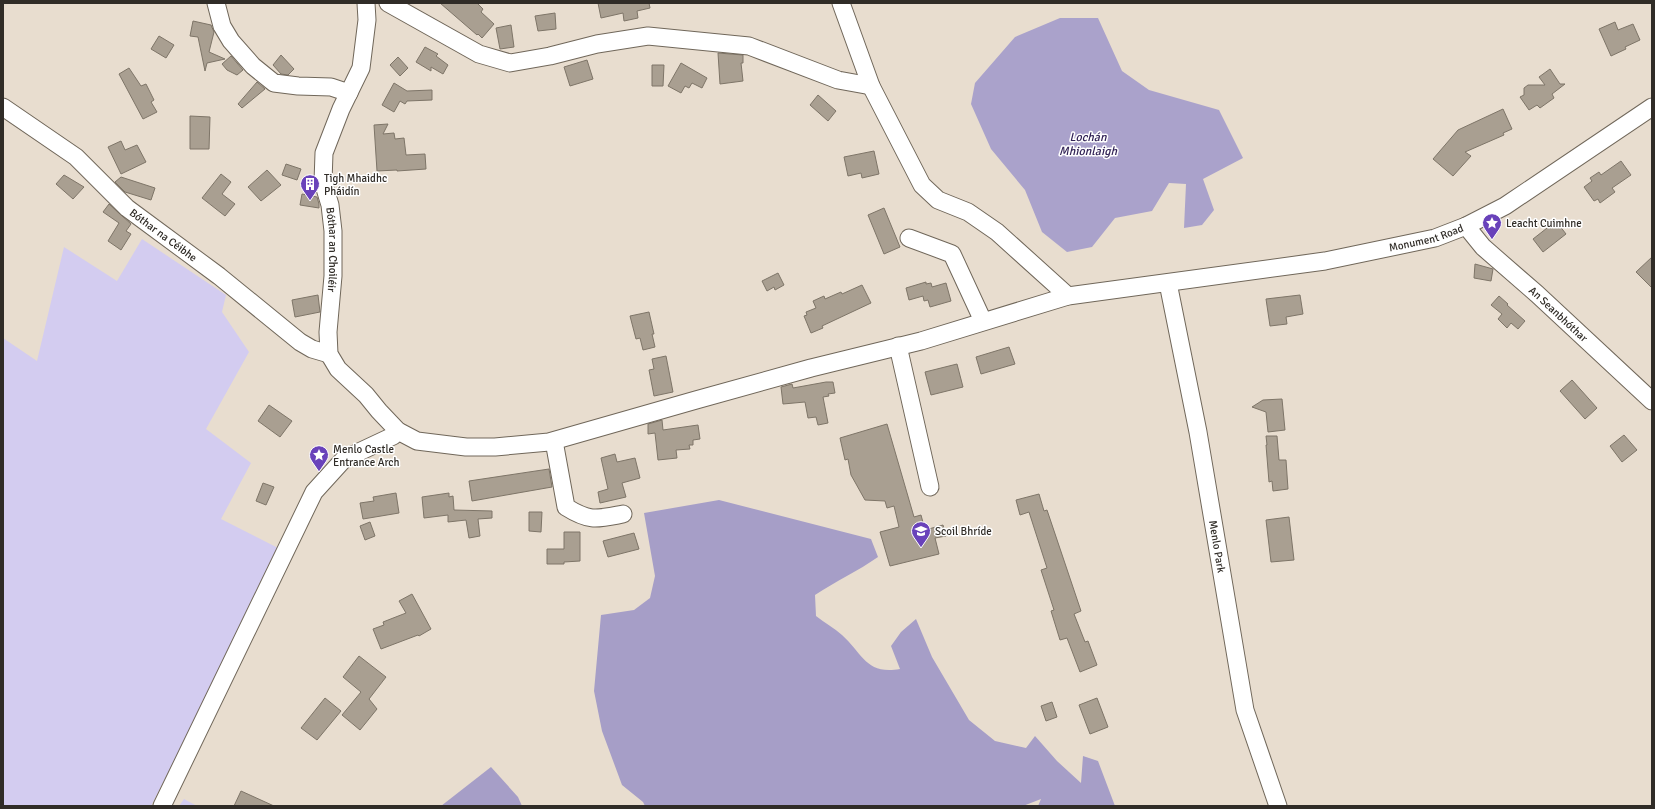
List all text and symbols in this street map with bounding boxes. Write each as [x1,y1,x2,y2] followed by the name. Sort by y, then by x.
[1059,130,1117,159] water label: Lochán Mhionlaigh
[324,172,387,198] place label: Tigh Mhaidhc Pháidín
[299,173,321,201] building icon: Tigh Mhaidhc Pháidín
[127,206,199,265] street label: Bóthar na Céibhe
[323,206,339,293] street label: Bóthar an Choiléir
[1481,212,1503,240] place icon: Leacht Cuimhne
[1506,217,1582,230] place label: Leacht Cuimhne
[1388,222,1465,254] street label: Monument Road
[1526,284,1590,345] street label: An Seanbhóthar
[333,443,399,469] place label: Menlo Castle Entrance Arch
[308,444,330,472] place icon: Menlo Castle Entrance Arch
[1206,519,1228,574] street label: Menlo Park
[910,520,932,548] school or university icon: Scoil Bhríde
[935,525,992,538] place label: Scoil Bhríde

